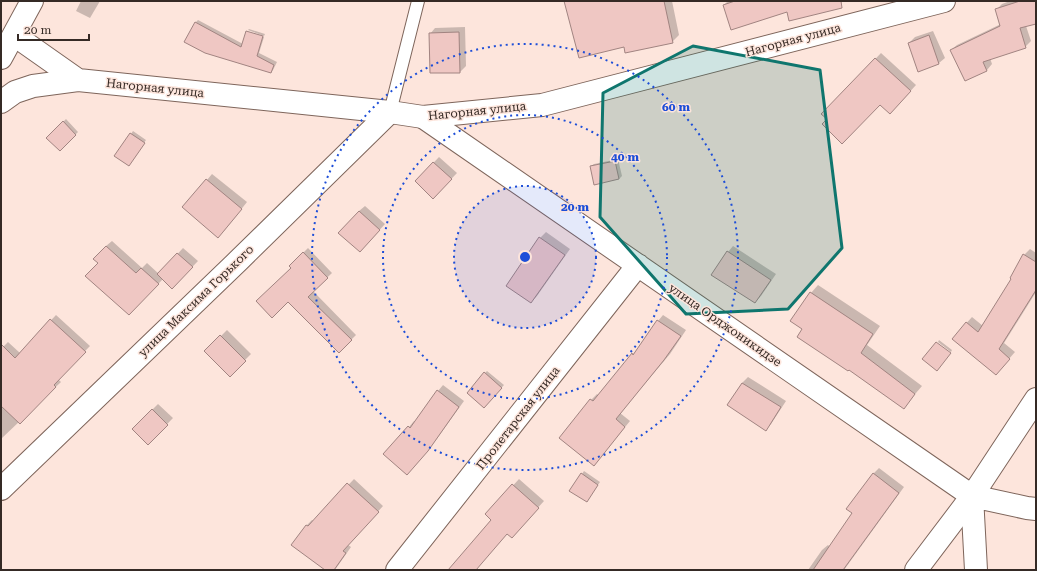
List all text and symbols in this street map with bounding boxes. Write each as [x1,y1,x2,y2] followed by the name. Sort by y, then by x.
[18,16,89,42] scale bar
[744,20,843,59] street label: Нагорная улица
[24,23,51,37] text: 20 m
[105,76,205,100] street label: Нагорная улица
[427,99,527,123] street label: Нагорная улица
[662,100,690,114] text: 60 m
[611,150,639,164] text: 40 m
[561,200,589,214] text: 20 m
[136,242,256,360] street label: улица Максима Горького
[518,250,532,264] centre of rings
[666,281,784,370] street label: улица Орджоникидзе
[473,363,563,472] street label: Пролетарская улица

